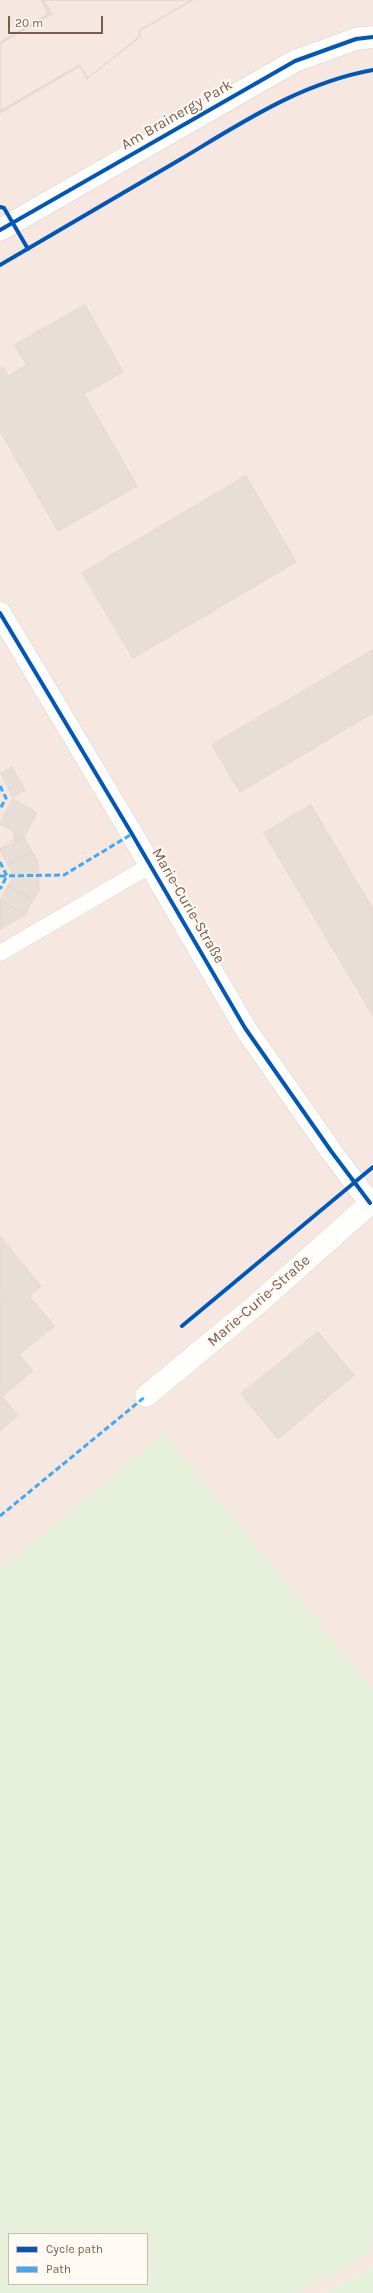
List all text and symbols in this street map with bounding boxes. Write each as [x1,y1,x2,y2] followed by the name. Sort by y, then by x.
[10,8,105,34] scale bar
[15,16,43,30] text: 20 m
[118,76,236,154] street label: Am Brainergy Park
[148,845,228,967] street label: Marie-Curie-Straße
[204,1252,314,1350] street label: Marie-Curie-Straße
[8,2233,148,2285] legend
[46,2242,103,2256] text: Cycle path
[46,2262,71,2276] text: Path

